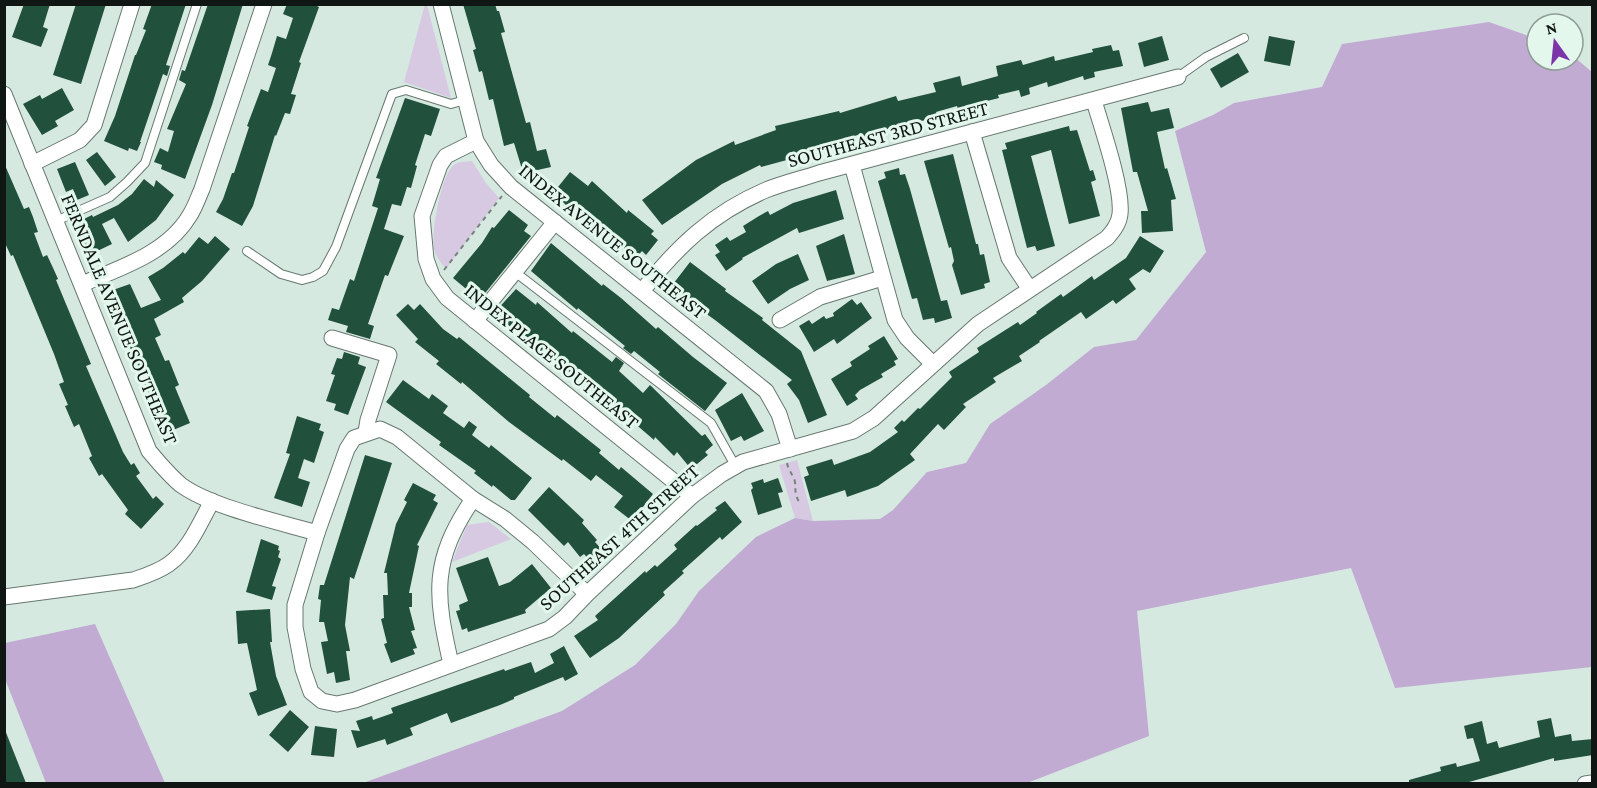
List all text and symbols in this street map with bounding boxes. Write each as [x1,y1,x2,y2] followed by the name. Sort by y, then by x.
[1525,12,1585,72] north arrow
[1544,18,1559,38] text: N
[785,97,991,171] street label: SOUTHEAST 3RD STREET
[515,159,711,323] street label: INDEX AVENUE SOUTHEAST
[57,190,183,448] street label: FERNDALE AVENUE SOUTHEAST
[460,279,644,433] street label: INDEX PLACE SOUTHEAST
[535,459,704,615] street label: SOUTHEAST 4TH STREET

